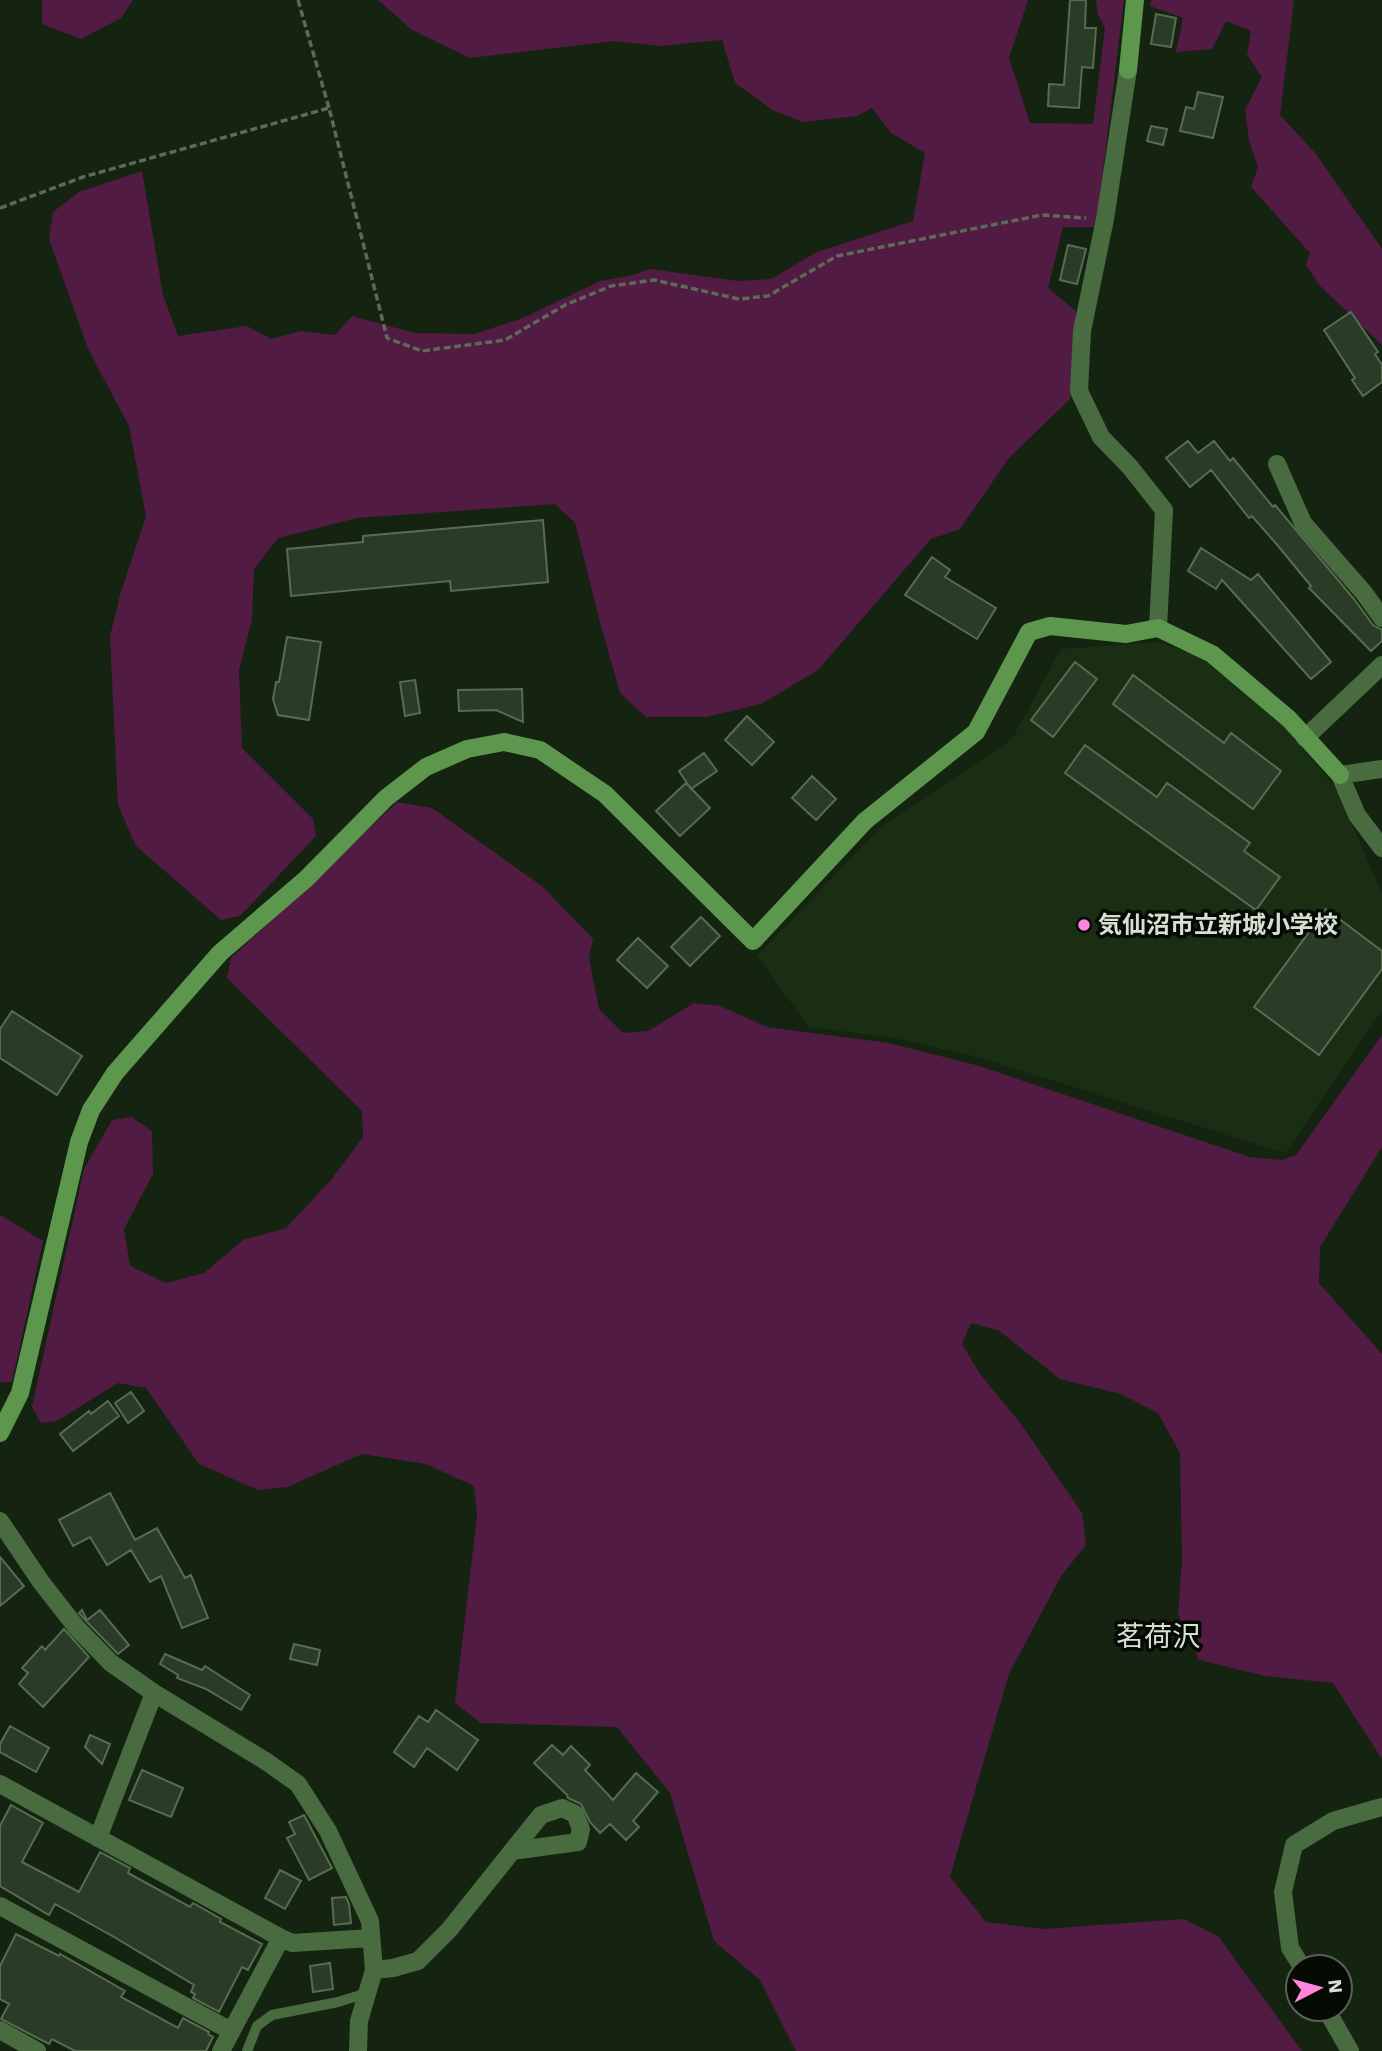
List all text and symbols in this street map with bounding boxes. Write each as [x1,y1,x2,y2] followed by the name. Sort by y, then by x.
[1098,911,1338,939] place label: 気仙沼市立新城小学校
[1076,917,1092,933] marker: 気仙沼市立新城小学校
[1116,1620,1200,1653] district label: 茗荷沢
[1284,1953,1354,2023] north arrow
[1323,1978,1348,1994] text: N

